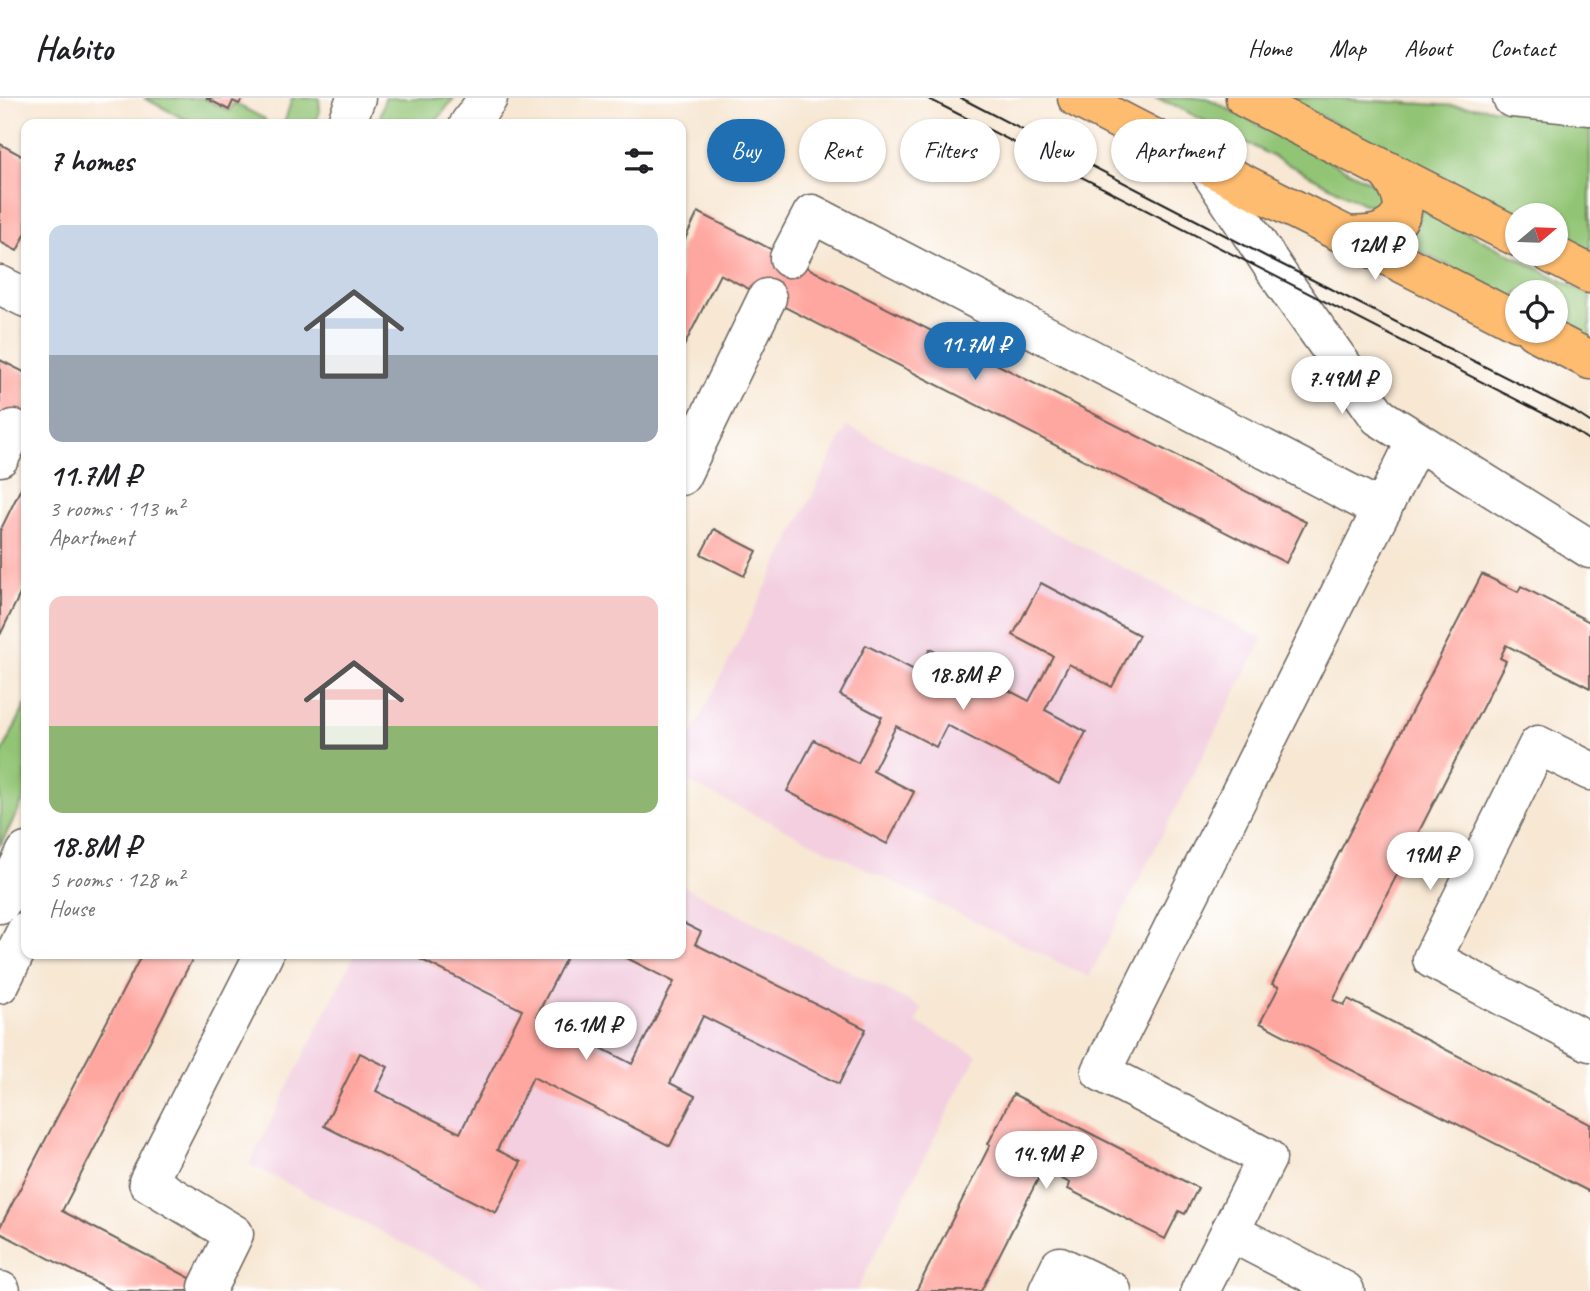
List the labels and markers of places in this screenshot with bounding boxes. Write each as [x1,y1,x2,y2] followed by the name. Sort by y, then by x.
[1326,222,1424,282] pin: 12M ₽
[910,322,1040,382] pin: 11.7M ₽
[1277,356,1407,416] pin: 7.49M ₽
[898,652,1028,712] pin: 18.8M ₽
[1381,832,1479,892] pin: 19M ₽
[521,1002,651,1062] pin: 16.1M ₽
[981,1132,1111,1191] pin: 14.9M ₽

